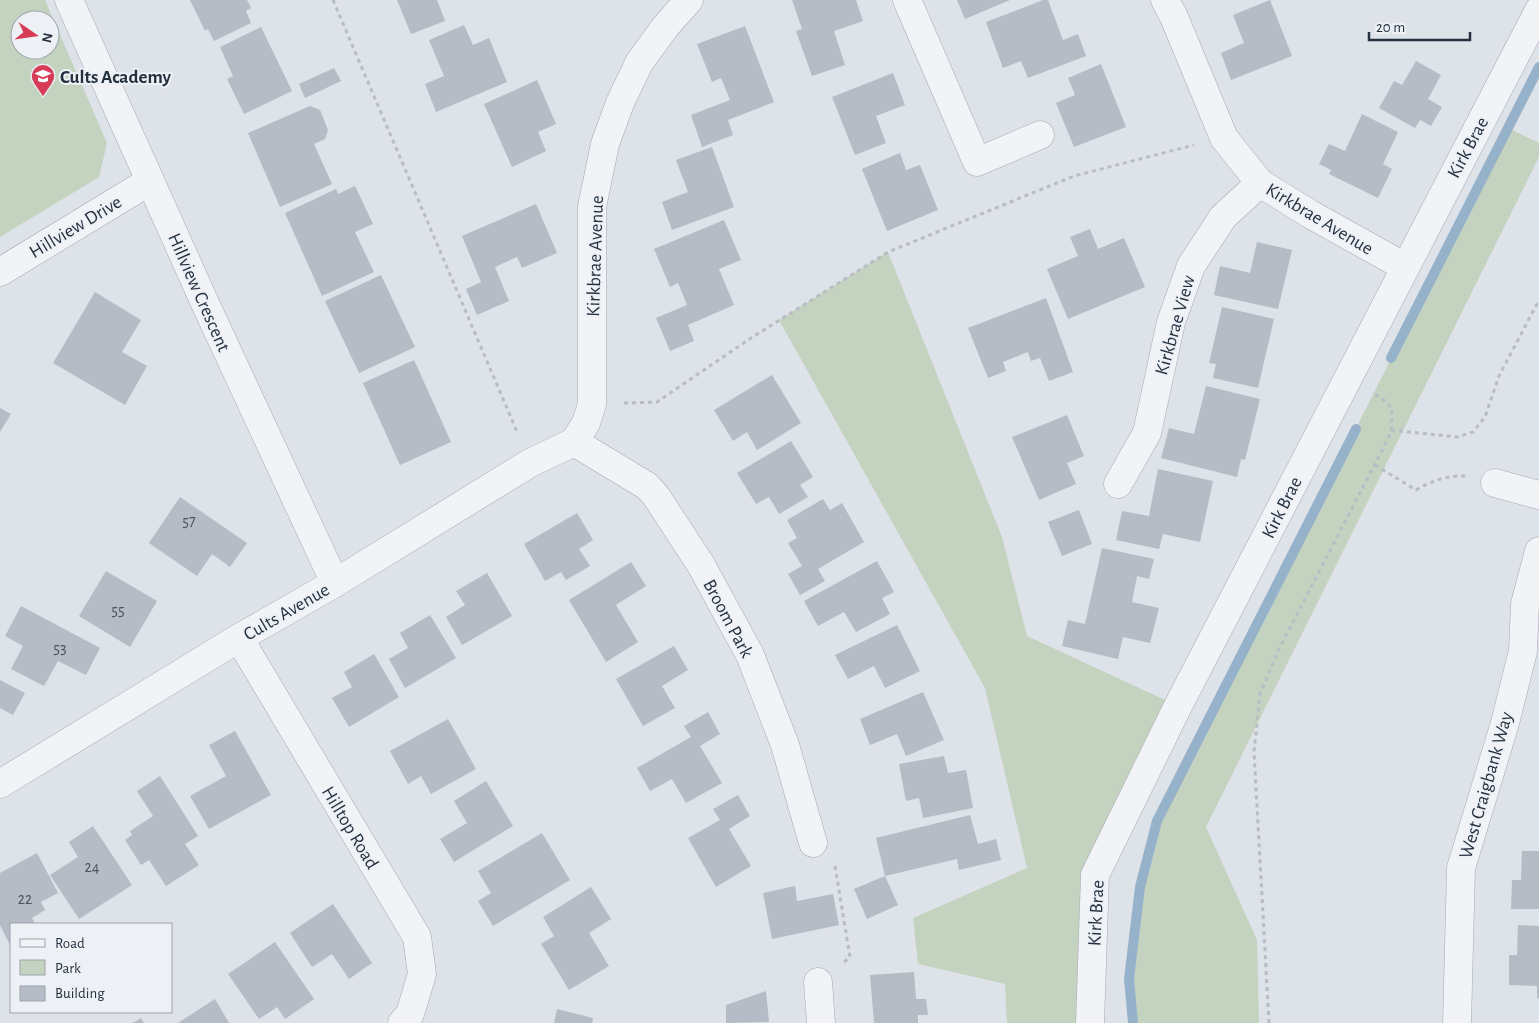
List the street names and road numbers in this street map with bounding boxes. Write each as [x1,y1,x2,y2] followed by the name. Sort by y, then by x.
[1444,114,1492,181] street label: Kirk Brae
[1262,180,1376,259] street label: Kirkbrae Avenue
[26,192,125,262] street label: Hillview Drive
[584,195,607,317] street label: Kirkbrae Avenue
[164,230,233,355] street label: Hillview Crescent
[1152,273,1199,377] street label: Kirkbrae View
[1259,474,1306,542] street label: Kirk Brae
[699,576,756,661] street label: Broom Park
[241,580,333,644] street label: Cults Avenue
[1456,710,1516,861] street label: West Craigbank Way
[318,783,382,873] street label: Hilltop Road
[1085,879,1108,947] street label: Kirk Brae

